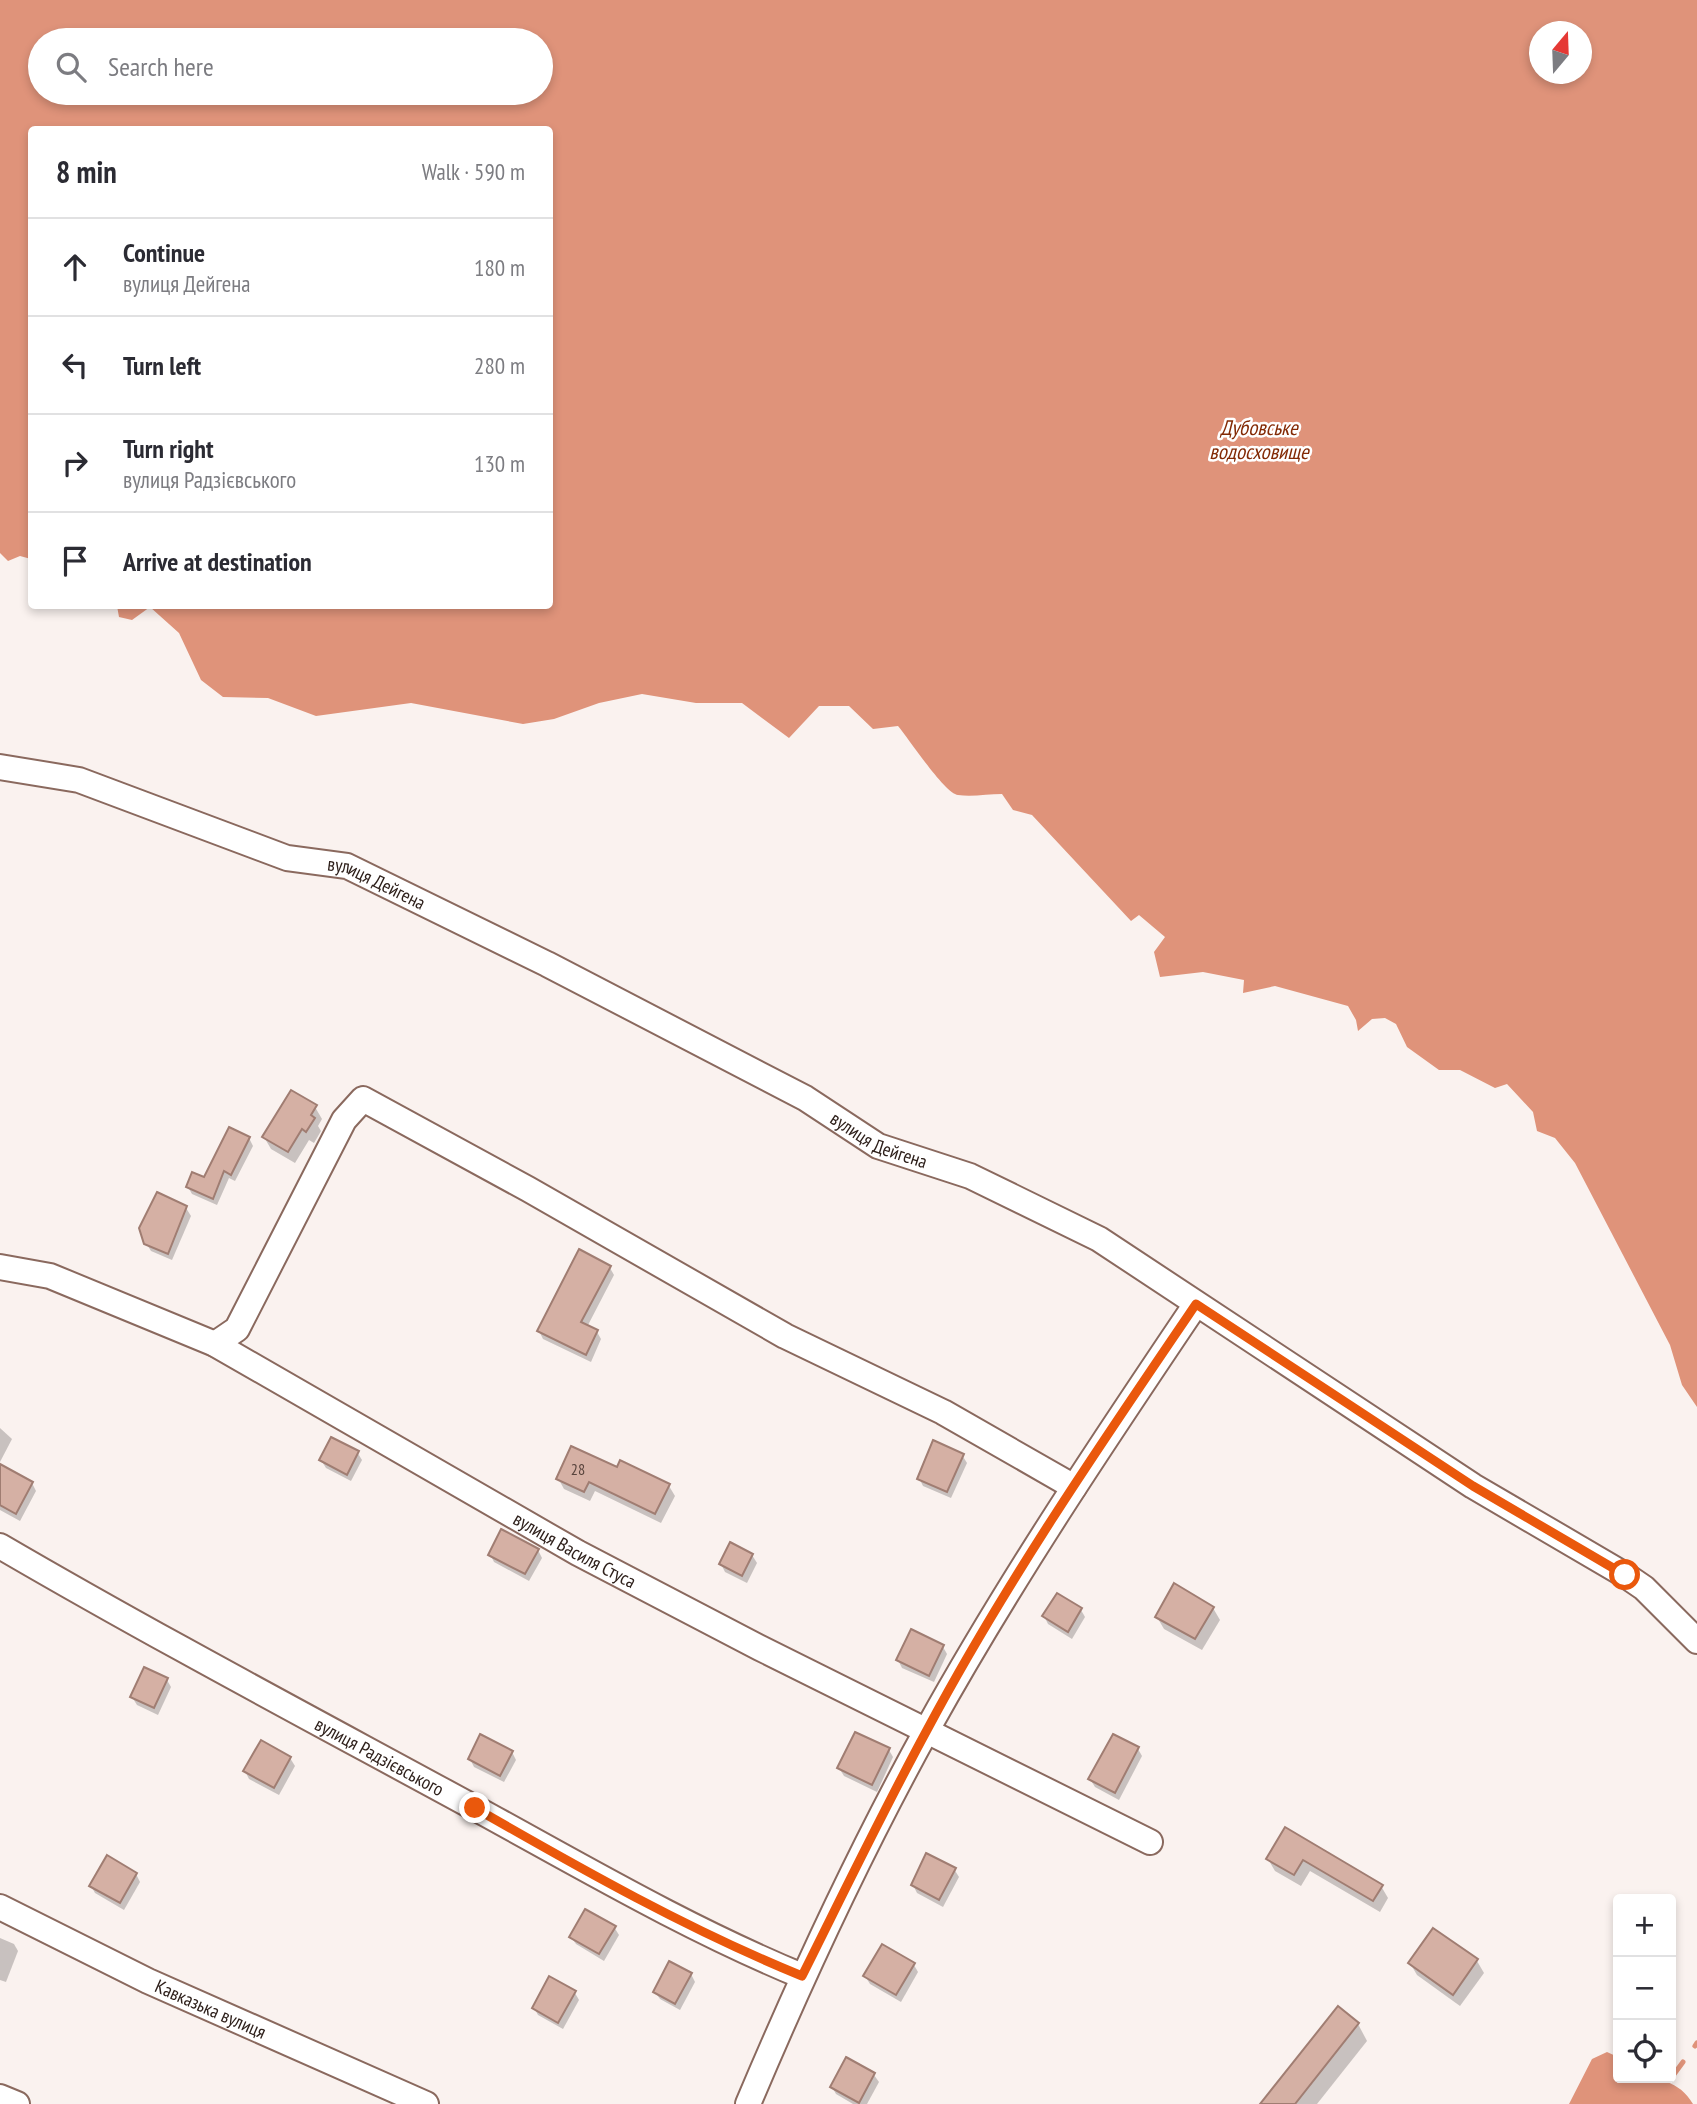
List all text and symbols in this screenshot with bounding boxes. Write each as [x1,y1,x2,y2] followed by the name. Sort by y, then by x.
[1529,21,1592,84] north arrow
[28,28,553,105] search box
[52,48,90,86] icon: search
[108,50,214,83] text: Search here
[56,152,117,191] text: 8 min
[422,157,525,186] text: Walk · 590 m
[123,236,205,269] text: Continue
[56,248,94,286] icon: ahead
[474,253,525,282] text: 180 m
[123,269,250,298] text: вулиця Дейгена
[56,346,94,384] icon: left
[123,349,201,382] text: Turn left
[474,351,525,380] text: 280 m
[1209,414,1310,465] water label: Дубовське водосховище
[123,432,214,465] text: Turn right
[56,444,94,482] icon: right
[474,449,525,478] text: 130 m
[123,465,296,494] text: вулиця Радзієвського
[56,542,94,580] icon: arrive
[123,545,312,578] text: Arrive at destination
[326,852,429,915] street label: вулиця Дейгена
[826,1106,930,1173] street label: вулиця Дейгена
[571,1459,585,1479] house number: 28
[509,1506,640,1593] street label: вулиця Василя Стуса
[1609,1559,1640,1590] route start
[311,1712,448,1801] street label: вулиця Радзієвського
[459,1792,490,1823] route end
[1613,1894,1676,2083] map controls
[1613,1894,1676,1957] button: +
[1613,1957,1676,2020] button: −
[151,1974,270,2044] street label: Кавказька вулиця
[1613,2020,1676,2083] button: locate

